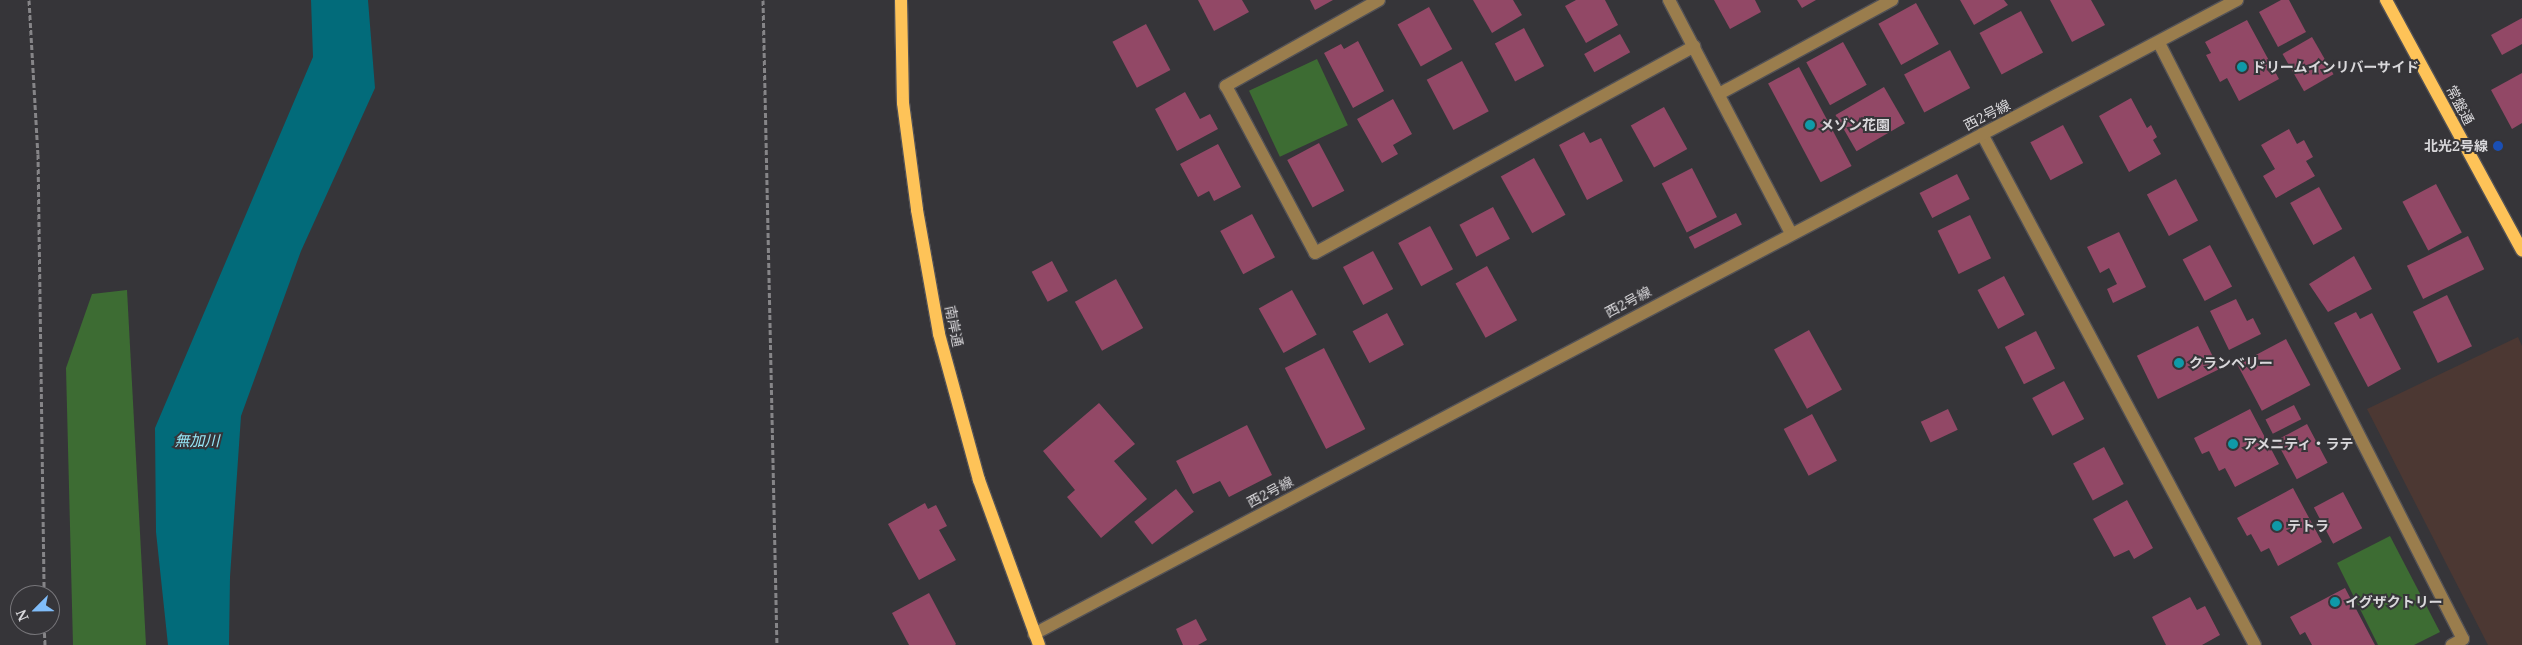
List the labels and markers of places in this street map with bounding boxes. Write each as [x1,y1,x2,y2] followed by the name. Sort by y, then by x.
[2252,59,2420,75] place label: ドリームインリバーサイド
[2236,61,2248,73] marker: ドリームインリバーサイド
[1820,117,1890,133] place label: メゾン花園
[1804,119,1816,131] marker: メゾン花園
[2424,138,2488,154] place label: 北光2号線
[2492,140,2504,152] marker: 北光2号線
[2189,355,2273,371] place label: クランベリー
[2173,357,2185,369] marker: クランベリー
[2243,436,2355,452] place label: アメニティ・ラテ
[2227,438,2239,450] marker: アメニティ・ラテ
[2287,518,2329,534] place label: テトラ
[2271,520,2283,532] marker: テトラ
[2345,594,2443,610] place label: イグザクトリー
[2329,596,2341,608] marker: イグザクトリー

